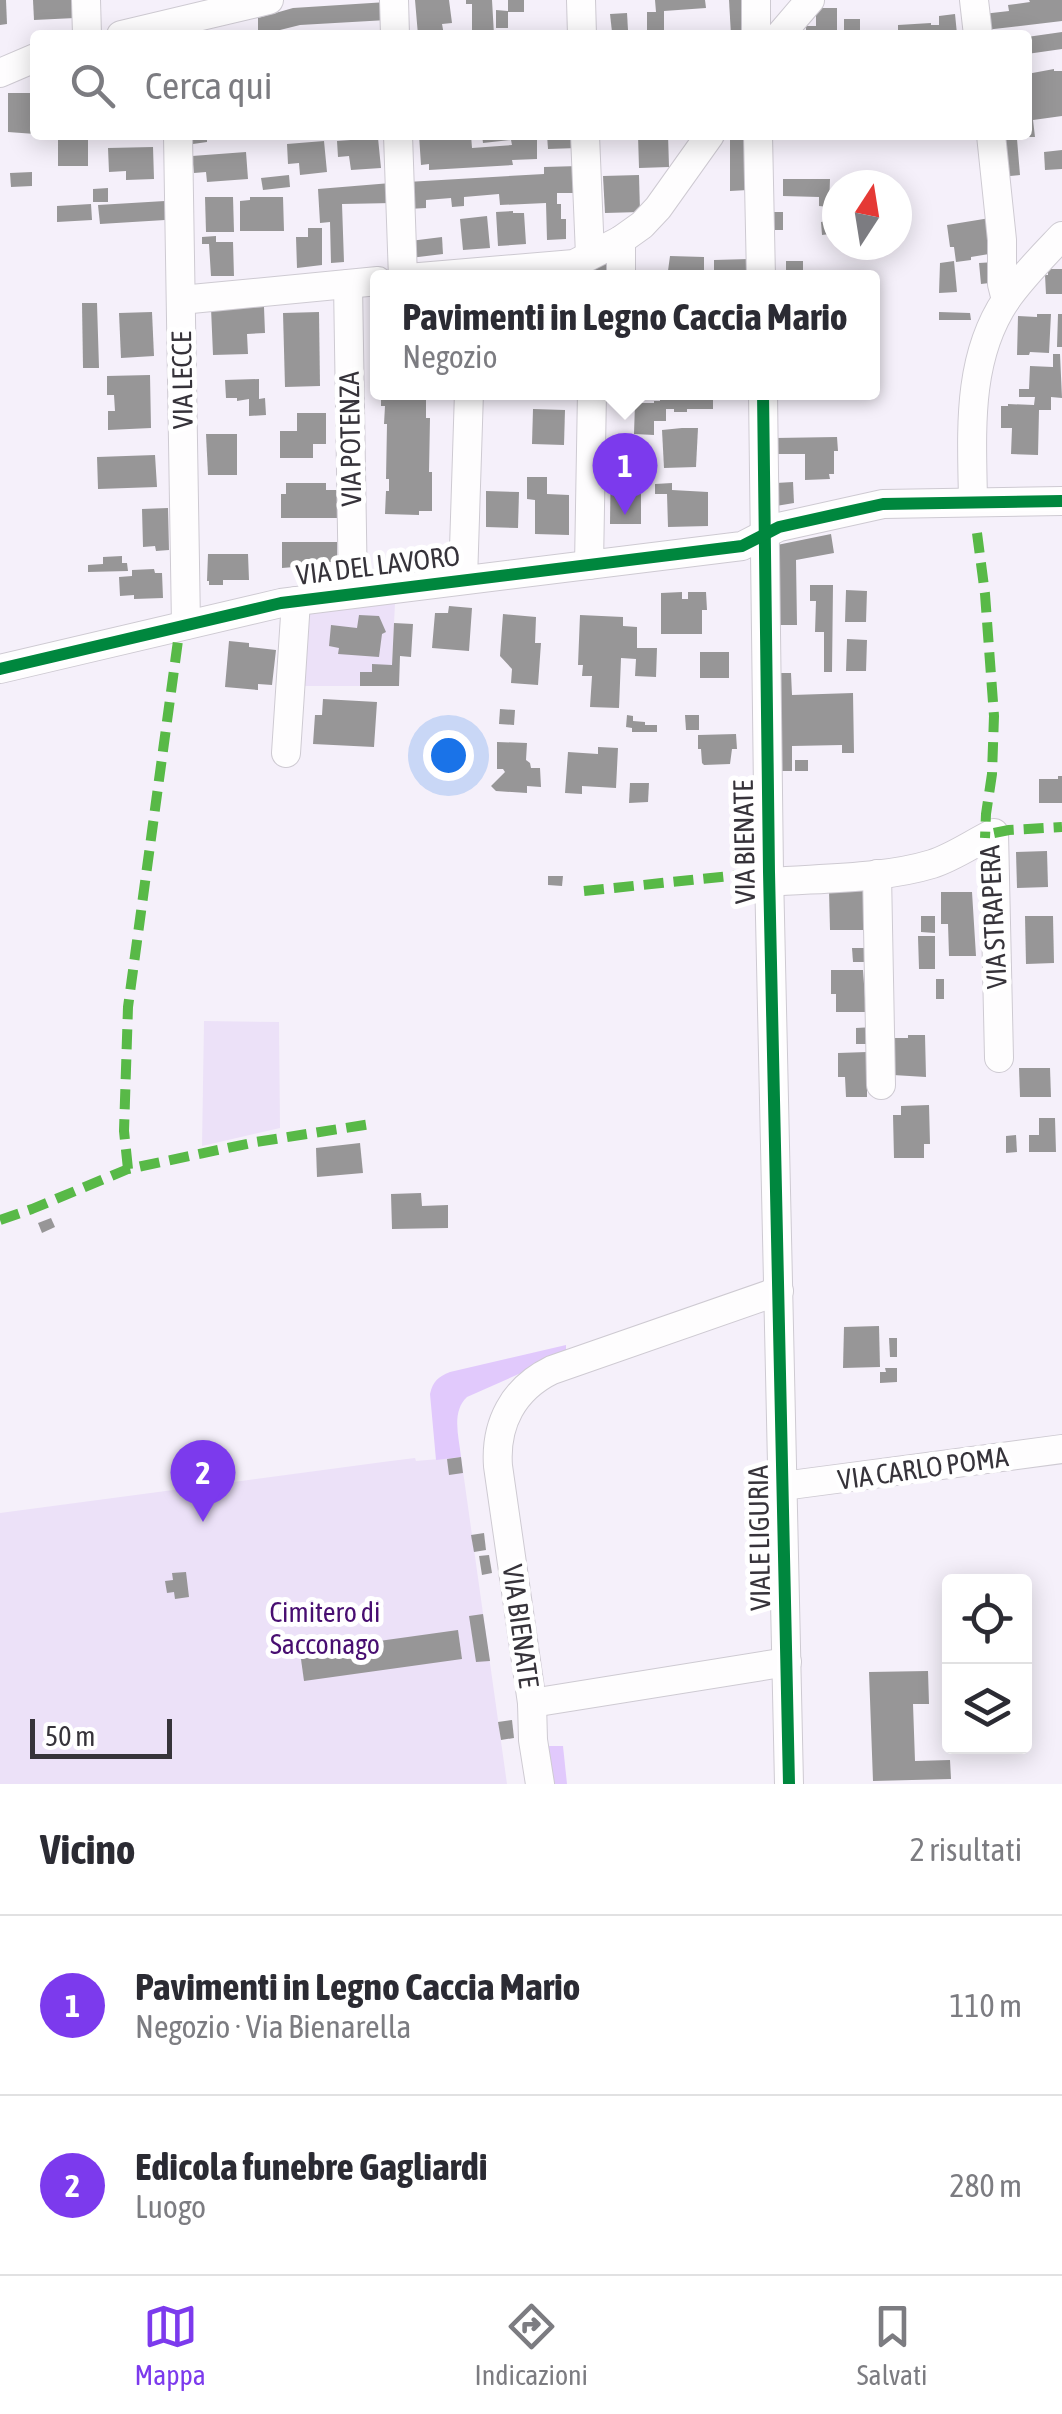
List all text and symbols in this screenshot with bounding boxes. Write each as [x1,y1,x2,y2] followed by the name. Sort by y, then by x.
[30,30,1032,140] search box
[65,58,120,113] icon: search
[145,64,273,107] text: Cerca qui
[822,170,912,260] north arrow
[370,270,880,400] popup
[402,295,848,338] text: Pavimenti in Legno Caccia Mario
[165,331,199,429] street label: VIA LECCE
[402,338,497,375] text: Negozio
[333,371,367,507] street label: VIA POTENZA
[592,432,658,515] pin: 1
[294,539,462,591] street label: VIA DEL LAVORO
[423,730,474,781] your location
[727,780,761,904] street label: VIA BIENATE
[973,844,1013,990] street label: VIA STRAPERA
[170,1440,236,1522] pin: 2
[836,1440,1011,1496] street label: VIA CARLO POMA
[742,1465,776,1611] street label: VIALE LIGURIA
[497,1562,545,1690] street label: VIA BIENATE
[942,1574,1032,1754] map controls
[942,1574,1032,1664] button: locate
[269,1596,381,1660] park label: Cimitero di Sacconago
[942,1664,1032,1754] button: layers
[30,1714,172,1758] scale bar
[45,1720,95,1752] text: 50 m
[40,1825,136,1873] text: Vicino
[910,1831,1022,1868] text: 2 risultati
[135,1965,580,2008] text: Pavimenti in Legno Caccia Mario
[65,1987,80,2024] text: 1
[949,1987,1022,2024] text: 110 m
[135,2008,411,2045] text: Negozio · Via Bienarella
[135,2145,488,2188] text: Edicola funebre Gagliardi
[65,2167,80,2204] text: 2
[949,2167,1022,2204] text: 280 m
[135,2188,206,2225] text: Luogo
[134,2299,206,2391] tab: Mappa
[475,2299,588,2391] tab: Indicazioni
[857,2299,928,2391] tab: Salvati

